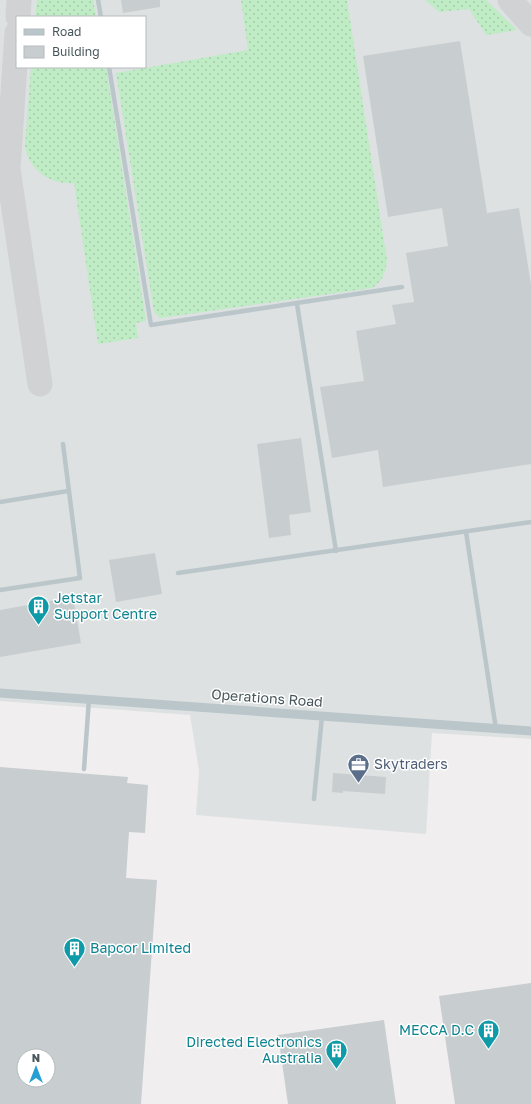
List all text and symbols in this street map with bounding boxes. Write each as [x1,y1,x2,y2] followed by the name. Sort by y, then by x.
[16,16,146,68] legend
[52,24,81,39] text: Road
[52,44,100,59] text: Building
[54,589,157,622] place label: Jetstar Support Centre
[26,593,52,626] building icon: Jetstar Support Centre
[211,685,323,710] street label: Operations Road
[346,751,372,784] office icon: Skytraders
[374,755,448,772] place label: Skytraders
[62,935,88,968] building icon: Bapcor Limited
[90,939,191,956] place label: Bapcor Limited
[476,1017,502,1050] building icon: MECCA D.C
[399,1021,474,1038] place label: MECCA D.C
[186,1033,322,1066] place label: Directed Electronics Australia
[324,1037,350,1070] building icon: Directed Electronics Australia
[16,1048,56,1088] north arrow
[32,1051,40,1064] text: N

